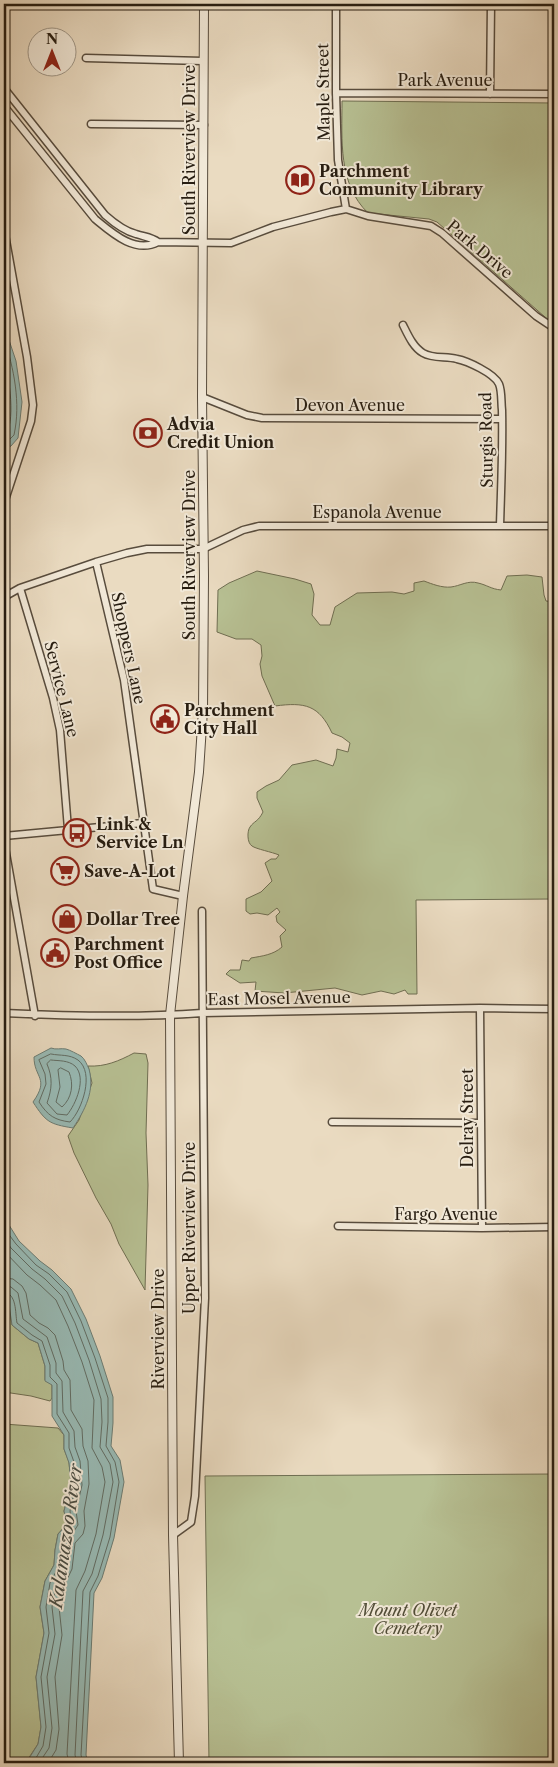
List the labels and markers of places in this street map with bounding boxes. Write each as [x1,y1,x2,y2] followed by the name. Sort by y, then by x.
[319,161,484,199] place label: Parchment Community Library
[285,165,315,195] library icon: Parchment Community Library
[166,414,274,452] place label: Advia Credit Union
[133,418,163,448] bank icon: Advia Credit Union
[184,700,275,738] place label: Parchment City Hall
[150,704,180,734] public building icon: Parchment City Hall
[96,814,184,852] place label: Link & Service Ln
[62,818,92,848] bus stop icon: Link & Service Ln
[50,856,80,886] supermarket icon: Save-A-Lot
[84,861,176,881] place label: Save-A-Lot
[52,904,82,934] shop icon: Dollar Tree
[86,909,181,929] place label: Dollar Tree
[74,934,165,972] place label: Parchment Post Office
[40,938,70,968] public building icon: Parchment Post Office

